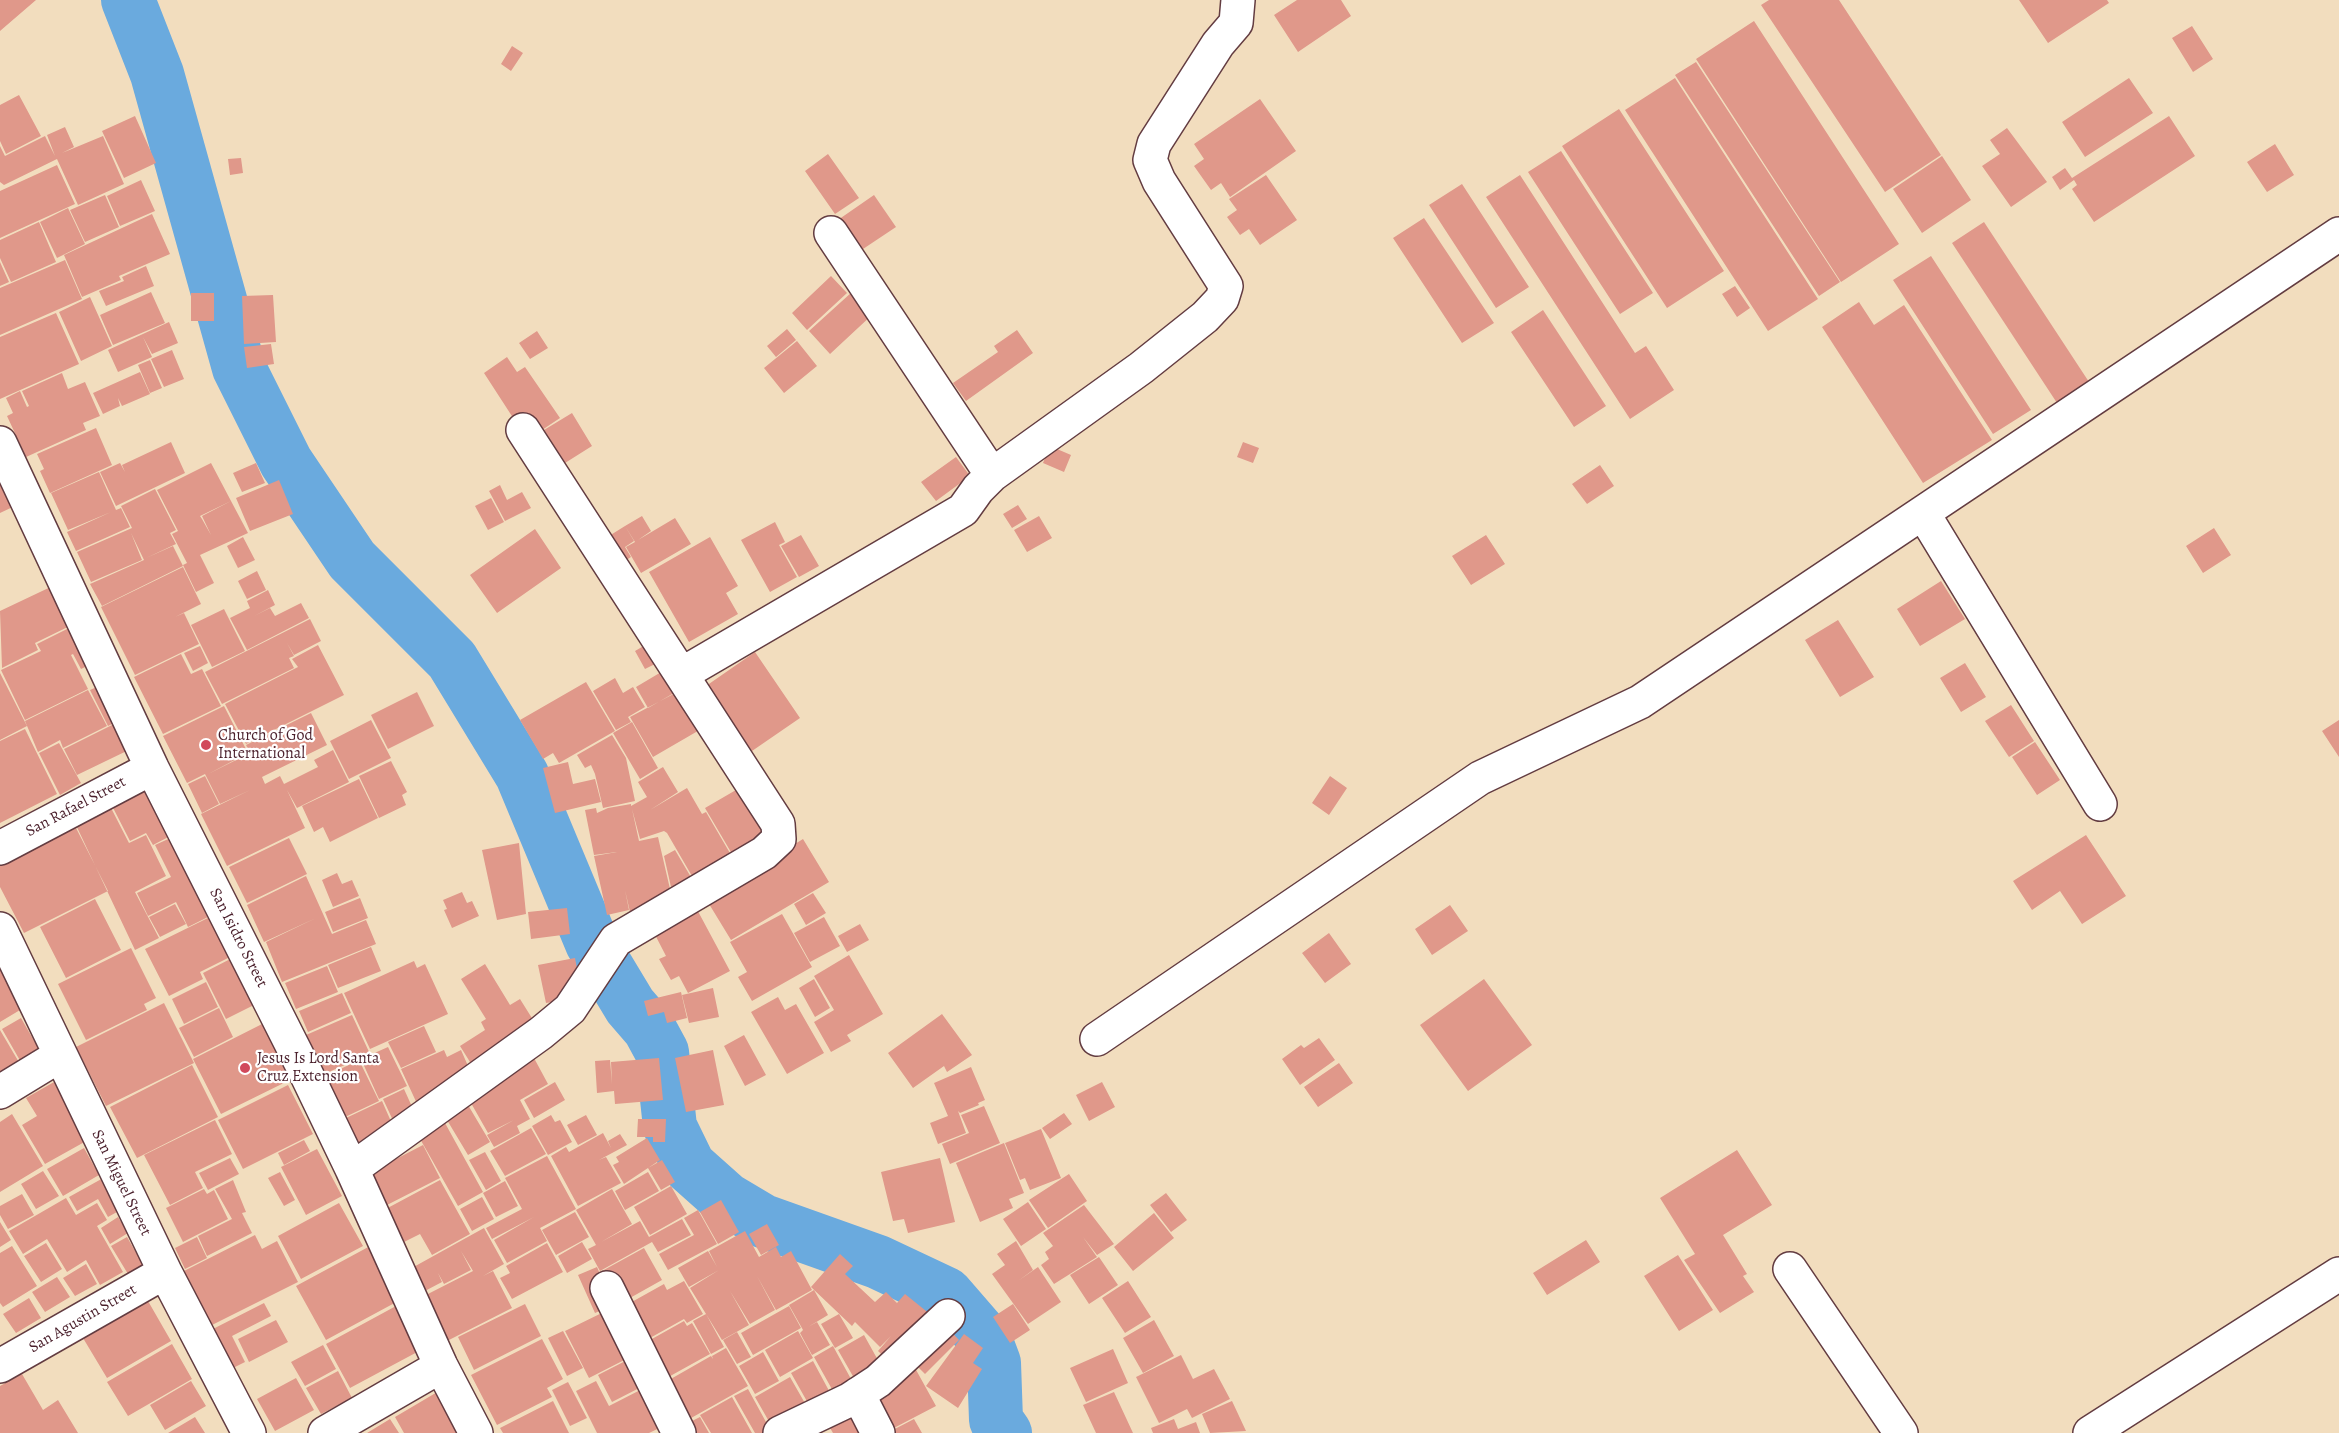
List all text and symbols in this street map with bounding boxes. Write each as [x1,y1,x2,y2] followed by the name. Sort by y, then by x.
[218,726,313,764] place label: Church of God International
[199,738,213,752] marker: Church of God International
[23,773,129,841] street label: San Rafael Street
[205,885,271,991] street label: San Isidro Street
[257,1049,379,1087] place label: Jesus Is Lord Santa Cruz Extension
[238,1061,252,1075] marker: Jesus Is Lord Santa Cruz Extension
[87,1127,155,1239] street label: San Miguel Street
[26,1280,140,1358] street label: San Agustin Street

